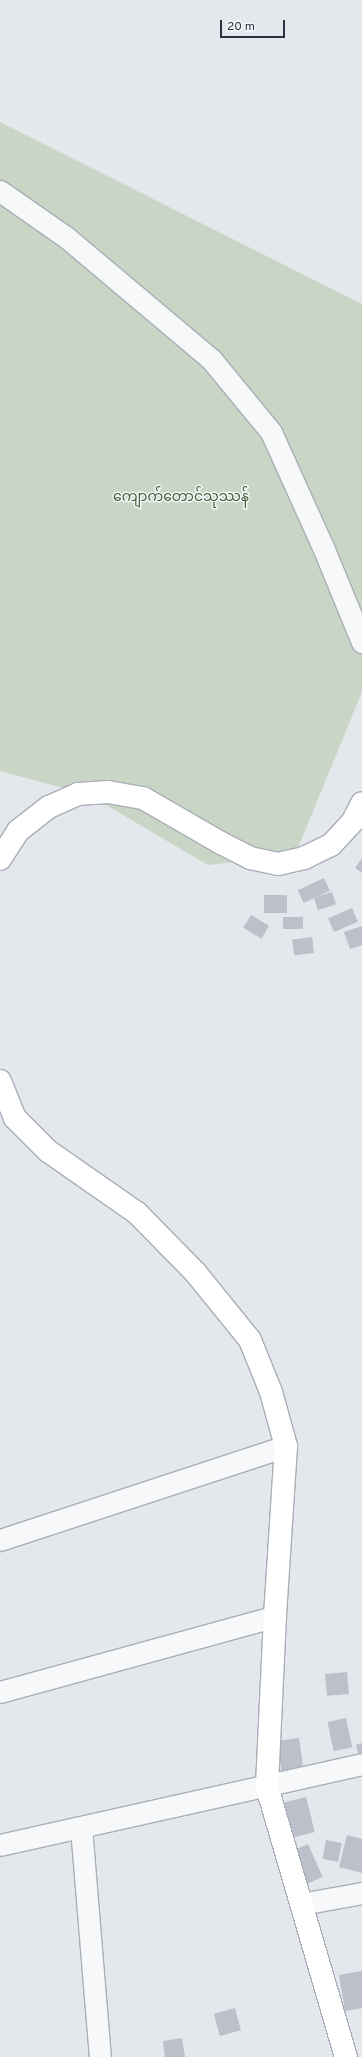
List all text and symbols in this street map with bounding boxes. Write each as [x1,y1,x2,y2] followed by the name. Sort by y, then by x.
[222,12,287,38] scale bar
[227,19,255,35] text: 20 m
[113,490,249,506] park label: ကျောက်တောင်သုဿန်

